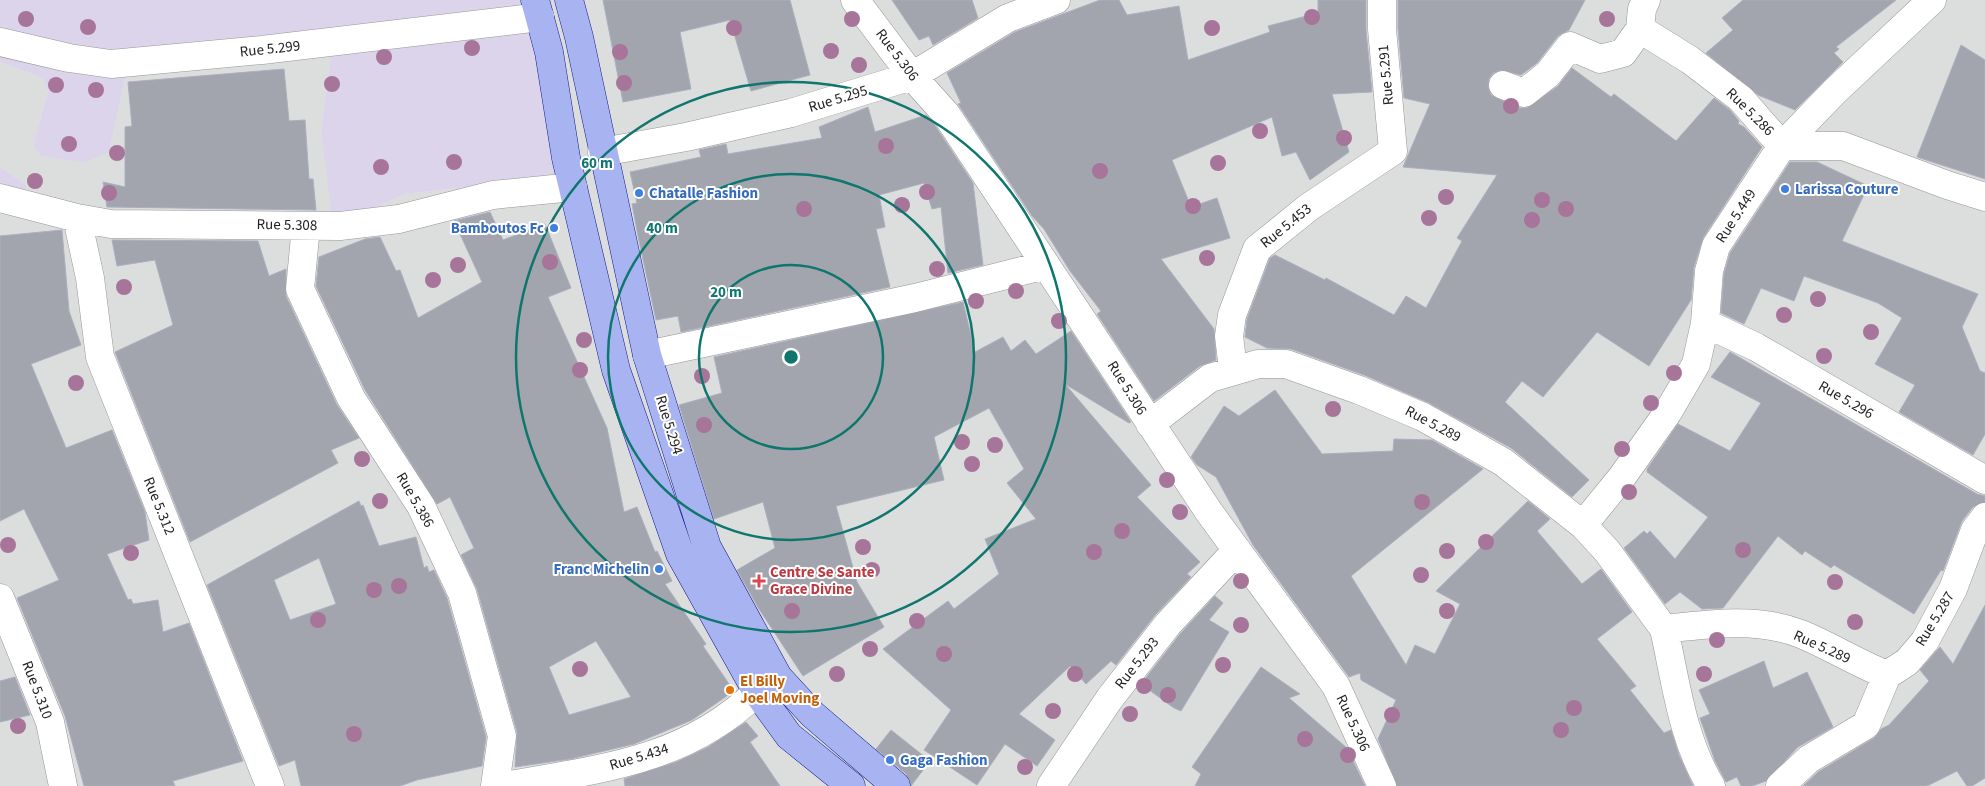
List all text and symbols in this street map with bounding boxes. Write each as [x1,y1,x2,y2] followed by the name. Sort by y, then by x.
[870,24,924,86] street label: Rue 5.306
[239,35,301,63] street label: Rue 5.299
[1373,44,1399,106] street label: Rue 5.291
[806,80,870,118] street label: Rue 5.295
[1721,83,1779,141] street label: Rue 5.286
[581,153,613,174] text: 60 m
[1795,179,1899,200] place label: Larissa Couture
[649,183,758,204] place label: Chatalle Fashion
[1779,183,1791,195] marker: Larissa Couture
[1711,185,1761,247] street label: Rue 5.449
[633,187,645,199] marker: Chatalle Fashion
[1256,199,1316,253] street label: Rue 5.453
[256,214,318,236] street label: Rue 5.308
[451,218,544,239] place label: Bamboutos Fc
[646,218,678,239] text: 40 m
[548,222,560,234] marker: Bamboutos Fc
[710,282,742,303] text: 20 m
[782,348,800,366] centre of rings
[1102,357,1152,419] street label: Rue 5.306
[1814,376,1878,424] street label: Rue 5.296
[650,393,688,458] street label: Rue 5.294
[1401,400,1465,448] street label: Rue 5.289
[391,468,439,532] street label: Rue 5.386
[138,474,180,538] street label: Rue 5.312
[553,559,649,580] place label: Franc Michelin
[770,562,875,600] place label: Centre Se Sante Grace Divine
[653,563,665,575] marker: Franc Michelin
[752,574,766,588] marker: Centre Se Sante Grace Divine
[1910,588,1960,650] street label: Rue 5.287
[1790,625,1854,669] street label: Rue 5.289
[1110,633,1164,693] street label: Rue 5.293
[16,658,58,722] street label: Rue 5.310
[740,671,819,709] place label: El Billy Joel Moving
[724,684,736,696] marker: El Billy Joel Moving
[1331,691,1375,755] street label: Rue 5.306
[607,738,672,776] street label: Rue 5.434
[900,750,988,771] place label: Gaga Fashion
[884,754,896,766] marker: Gaga Fashion

